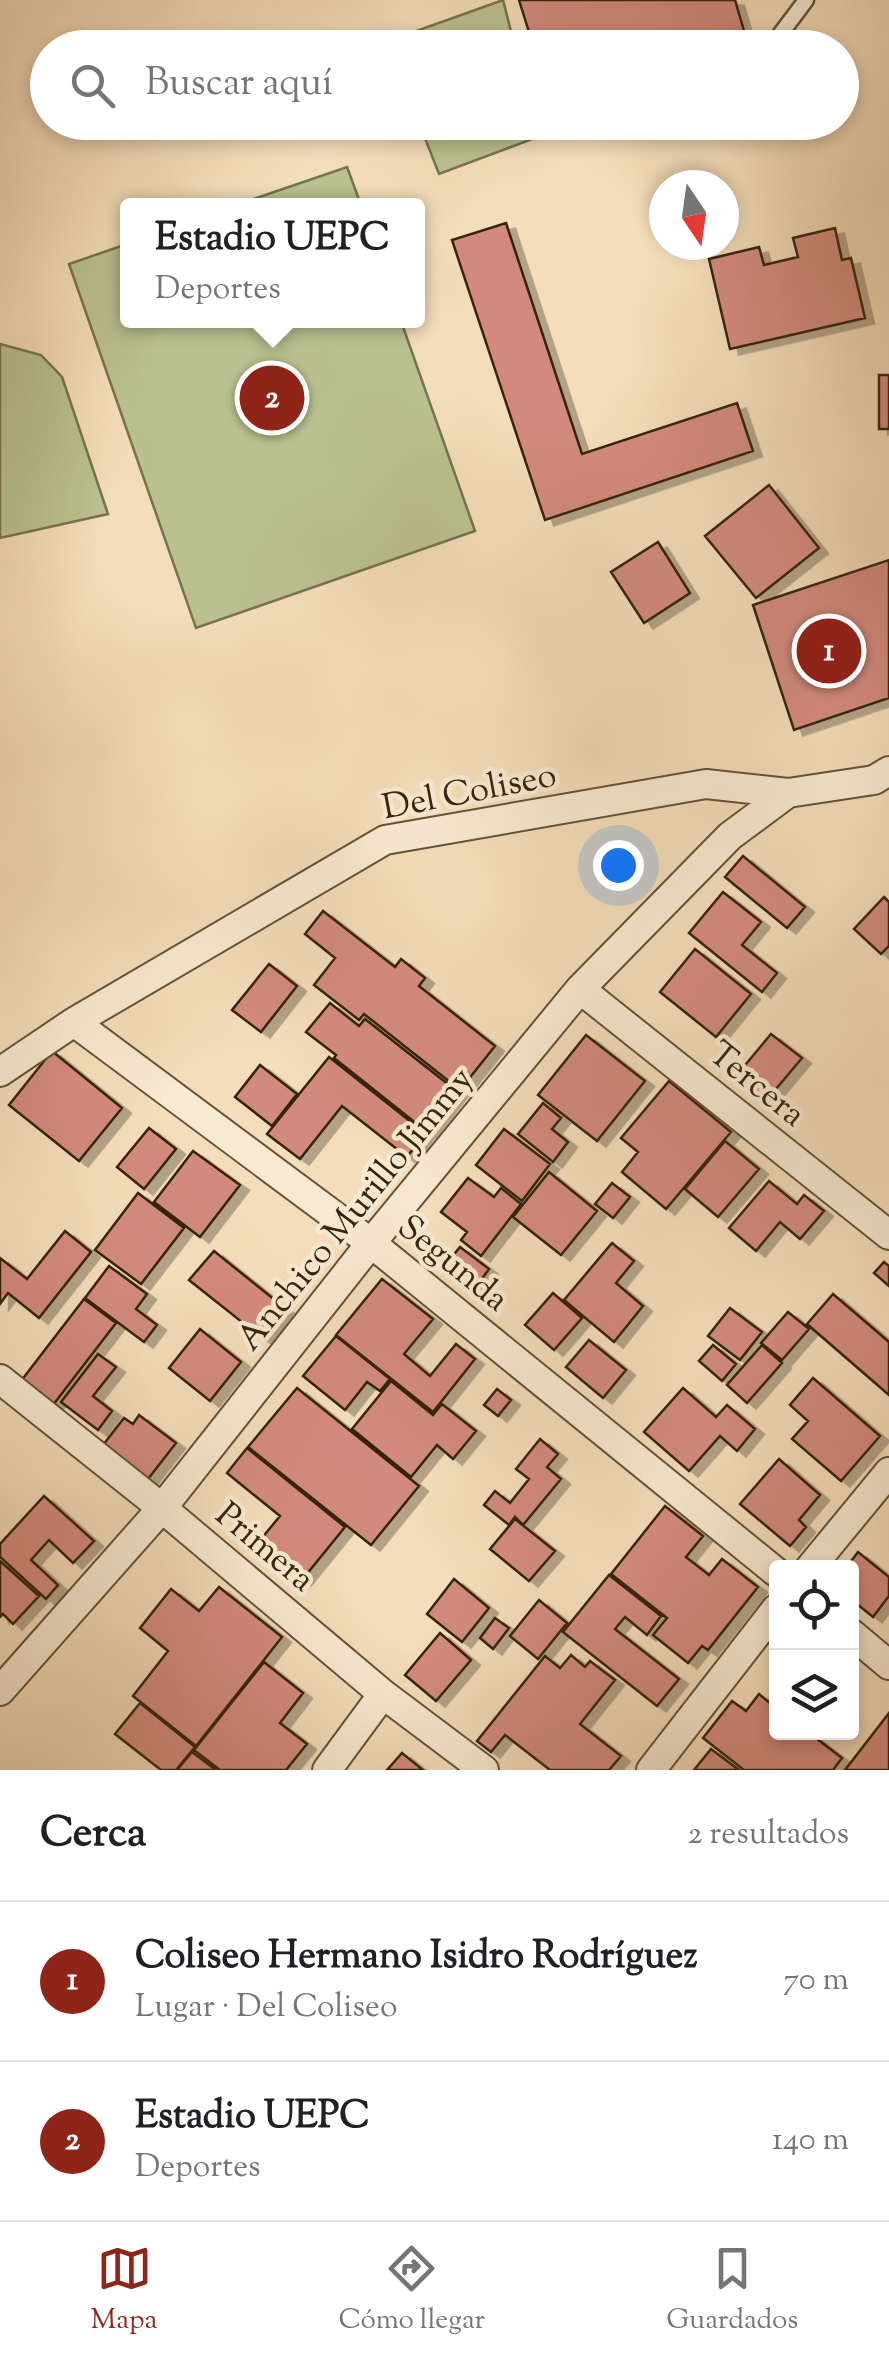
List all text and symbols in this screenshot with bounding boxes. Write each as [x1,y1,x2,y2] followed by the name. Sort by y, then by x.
[30,30,859,140] search box
[65,58,120,113] icon: search
[145,58,333,112] text: Buscar aquí
[649,170,739,260] north arrow
[120,198,425,328] popup
[155,213,390,267] text: Estadio UEPC
[155,267,281,313] text: Deportes
[240,360,304,436] pin: 2
[796,614,862,688] pin: 1
[378,752,561,835] street label: Del Coliseo
[593,840,644,891] your location
[696,1031,816,1141] street label: Tercera
[226,1057,487,1363] street label: Anchico Murillo Jimmy
[385,1204,519,1326] street label: Segunda
[203,1492,325,1606] street label: Primera
[769,1560,859,1740] map controls
[769,1560,859,1650] button: locate
[769,1650,859,1740] button: layers
[40,1805,146,1865] text: Cerca
[688,1812,849,1858] text: 2 resultados
[135,1931,698,1985] text: Coliseo Hermano Isidro Rodríguez
[67,1958,78,2004] text: 1
[783,1958,849,2004] text: 70 m
[135,1985,397,2031] text: Lugar · Del Coliseo
[135,2091,370,2145] text: Estadio UEPC
[65,2118,80,2164] text: 2
[772,2118,849,2164] text: 140 m
[135,2145,261,2191] text: Deportes
[91,2241,157,2341] tab: Mapa
[339,2241,485,2341] tab: Cómo llegar
[666,2241,798,2341] tab: Guardados

